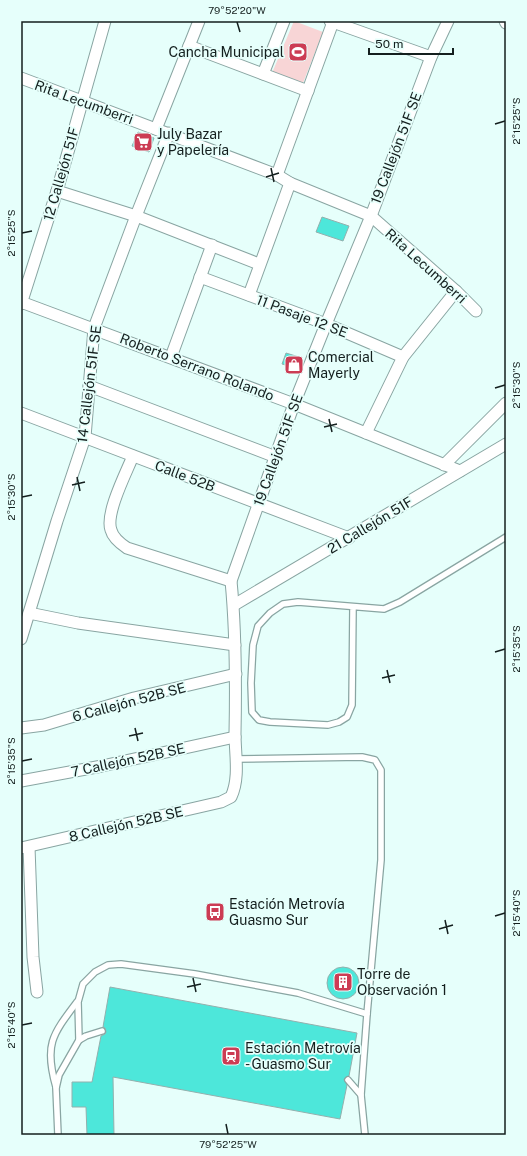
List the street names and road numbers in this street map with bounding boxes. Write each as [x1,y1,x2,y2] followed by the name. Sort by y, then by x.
[33,77,135,127] street label: Rita Lecumberri
[367,90,425,206] street label: 19 Callejón 51F SE
[40,125,82,223] street label: 12 Callejón 51F
[382,225,470,307] street label: Rita Lecumberri
[254,291,350,341] street label: 11 Pasaje 12 SE
[74,324,104,444] street label: 14 Callejón 51F SE
[118,330,276,404] street label: Roberto Serrano Rolando
[250,392,306,508] street label: 19 Callejón 51F SE
[153,457,217,495] street label: Calle 52B
[324,493,416,557] street label: 21 Callejón 51F
[71,679,187,725] street label: 6 Callejón 52B SE
[70,740,186,780] street label: 7 Callejón 52B SE
[67,803,185,845] street label: 8 Callejón 52B SE

